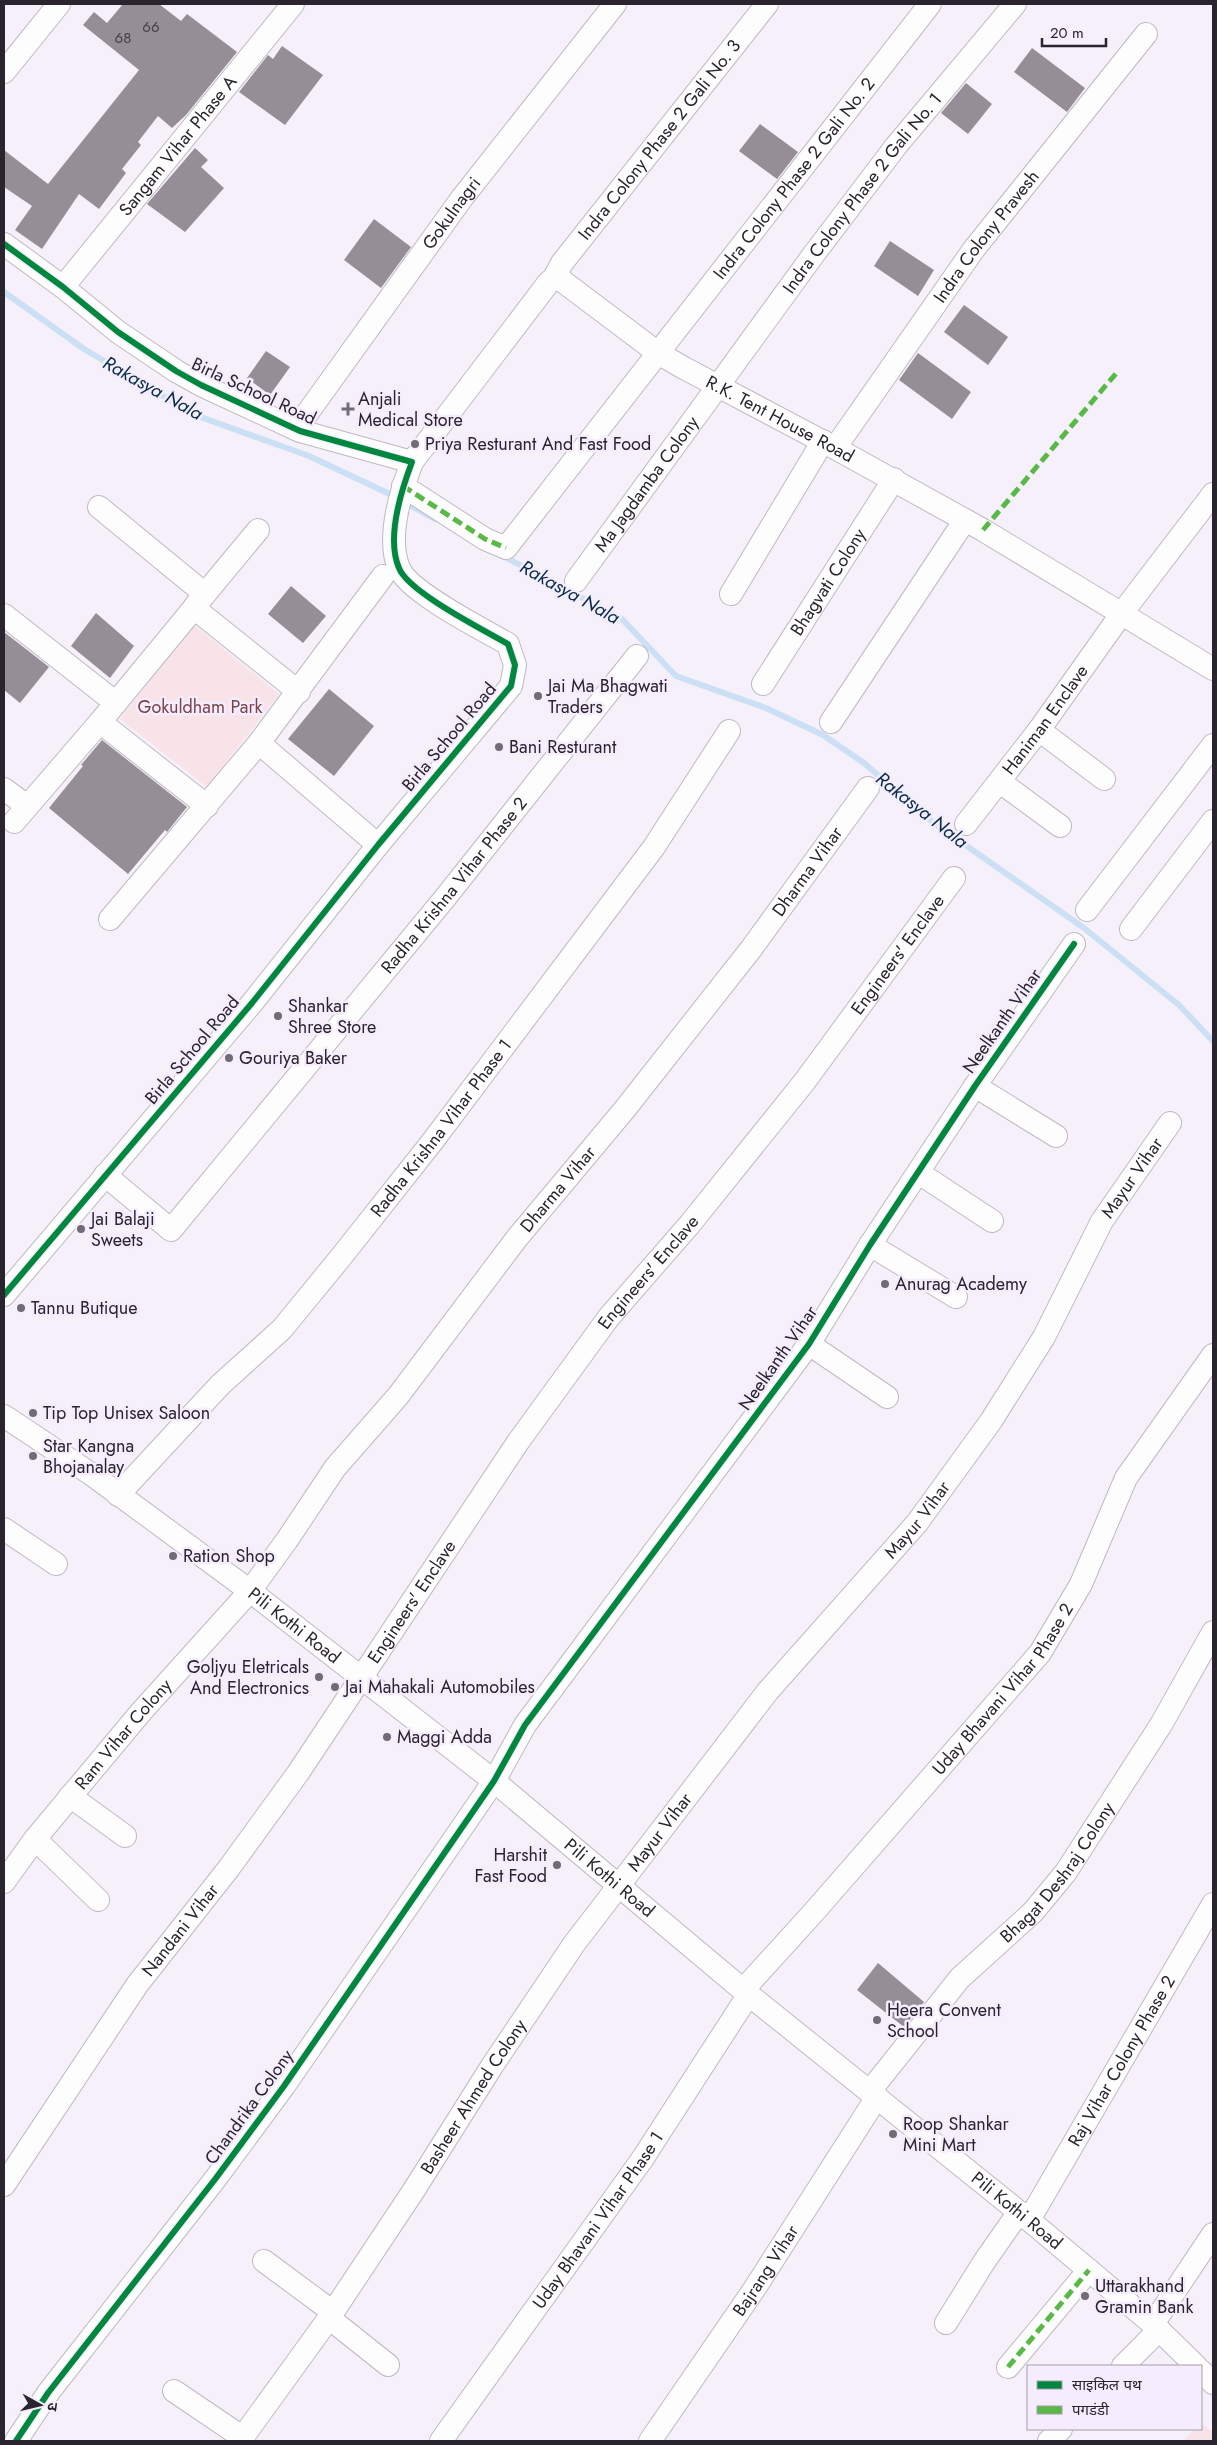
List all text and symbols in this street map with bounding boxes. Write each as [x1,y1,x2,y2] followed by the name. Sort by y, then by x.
[1042,15,1106,47] scale bar
[142,16,160,38] house number: 66
[1050,22,1084,44] text: 20 m
[115,27,131,49] house number: 68
[572,34,747,246] street label: Indra Colony Phase 2 Gali No. 3
[113,70,243,222] street label: Sangam Vihar Phase A
[707,72,881,285] street label: Indra Colony Phase 2 Gali No. 2
[776,87,948,299] street label: Indra Colony Phase 2 Gali No. 1
[927,164,1045,308] street label: Indra Colony Pravesh
[416,171,487,255] street label: Gokulnagri
[98,349,208,427] water label: Rakasya Nala
[187,351,321,431] street label: Birla School Road
[701,369,859,469] street label: R.K. Tent House Road
[358,386,463,433] place label: Anjali Medical Store
[342,403,354,415] marker: Anjali Medical Store
[588,410,705,557] street label: Ma Jagdamba Colony
[425,431,651,457] place label: Priya Resturant And Fast Food
[409,438,421,450] marker: Priya Resturant And Fast Food
[784,523,872,641] street label: Bhagvati Colony
[515,553,625,631] water label: Rakasya Nala
[996,659,1094,780] street label: Haniman Enclave
[546,673,668,720] place label: Jai Ma Bhagwati Traders
[396,677,502,797] street label: Birla School Road
[532,690,544,702] marker: Jai Ma Bhagwati Traders
[138,694,263,720] park label: Gokuldham Park
[509,734,617,760] place label: Bani Resturant
[493,741,505,753] marker: Bani Resturant
[870,765,974,855] water label: Rakasya Nala
[375,791,533,979] street label: Radha Krishna Vihar Phase 2
[766,820,849,922] street label: Dharma Vihar
[845,889,951,1020] street label: Engineers' Enclave
[956,963,1048,1079] street label: Neelkanth Vihar
[139,990,245,1110] street label: Birla School Road
[288,993,376,1040] place label: Shankar Shree Store
[272,1010,284,1022] marker: Shankar Shree Store
[364,1034,518,1223] street label: Radha Krishna Vihar Phase 1
[239,1045,348,1071] place label: Gouriya Baker
[223,1052,235,1064] marker: Gouriya Baker
[1095,1131,1170,1223] street label: Mayur Vihar
[514,1140,602,1238] street label: Dharma Vihar
[89,1206,155,1253] place label: Jai Balaji Sweets
[591,1210,705,1335] street label: Engineers' Enclave
[75,1223,87,1235] marker: Jai Balaji Sweets
[895,1271,1027,1297] place label: Anurag Academy
[879,1278,891,1290] marker: Anurag Academy
[31,1295,137,1321] place label: Tannu Butique
[732,1300,824,1416] street label: Neelkanth Vihar
[15,1302,27,1314] marker: Tannu Butique
[43,1400,210,1426] place label: Tip Top Unisex Saloon
[27,1407,39,1419] marker: Tip Top Unisex Saloon
[43,1433,134,1480] place label: Star Kangna Bhojanalay
[27,1450,39,1462] marker: Star Kangna Bhojanalay
[878,1475,957,1564] street label: Mayur Vihar
[361,1535,462,1669] street label: Engineers' Enclave
[183,1543,275,1569] place label: Ration Shop
[167,1550,179,1562] marker: Ration Shop
[242,1581,346,1670] street label: Pili Kothi Road
[926,1598,1080,1781] street label: Uday Bhavani Vihar Phase 2
[187,1654,309,1701] place label: Goljyu Eletricals And Electronics
[313,1671,325,1683] marker: Goljyu Eletricals And Electronics
[69,1673,178,1795] street label: Ram Vihar Colony
[343,1674,535,1700] place label: Jai Mahakali Automobiles
[329,1681,341,1693] marker: Jai Mahakali Automobiles
[397,1724,492,1750] place label: Maggi Adda
[381,1731,393,1743] marker: Maggi Adda
[621,1787,699,1877] street label: Mayur Vihar
[994,1797,1121,1949] street label: Bhagat Deshraj Colony
[559,1832,660,1924] street label: Pili Kothi Road
[475,1842,548,1889] place label: Harshit Fast Food
[551,1859,563,1871] marker: Harshit Fast Food
[135,1878,225,1982] street label: Nandani Vihar
[1062,1971,1182,2151] street label: Raj Vihar Colony Phase 2
[887,1997,1002,2044] place label: Heera Convent School
[414,2014,533,2179] street label: Basheer Ahmed Colony
[871,2014,883,2026] marker: Heera Convent School
[198,2044,300,2170] street label: Chandrika Colony
[903,2111,1009,2158] place label: Roop Shankar Mini Mart
[526,2126,670,2314] street label: Uday Bhavani Vihar Phase 1
[887,2128,899,2140] marker: Roop Shankar Mini Mart
[966,2165,1068,2256] street label: Pili Kothi Road
[726,2219,805,2321] street label: Bajrang Vihar
[1095,2273,1194,2320] place label: Uttarakhand Gramin Bank
[1079,2290,1091,2302] marker: Uttarakhand Gramin Bank
[1027,2365,1202,2430] legend
[1072,2374,1142,2396] text: साइकिल पथ
[15,2380,65,2430] north arrow
[1072,2399,1110,2421] text: पगडंडी
[42,2401,63,2413] text: उ

